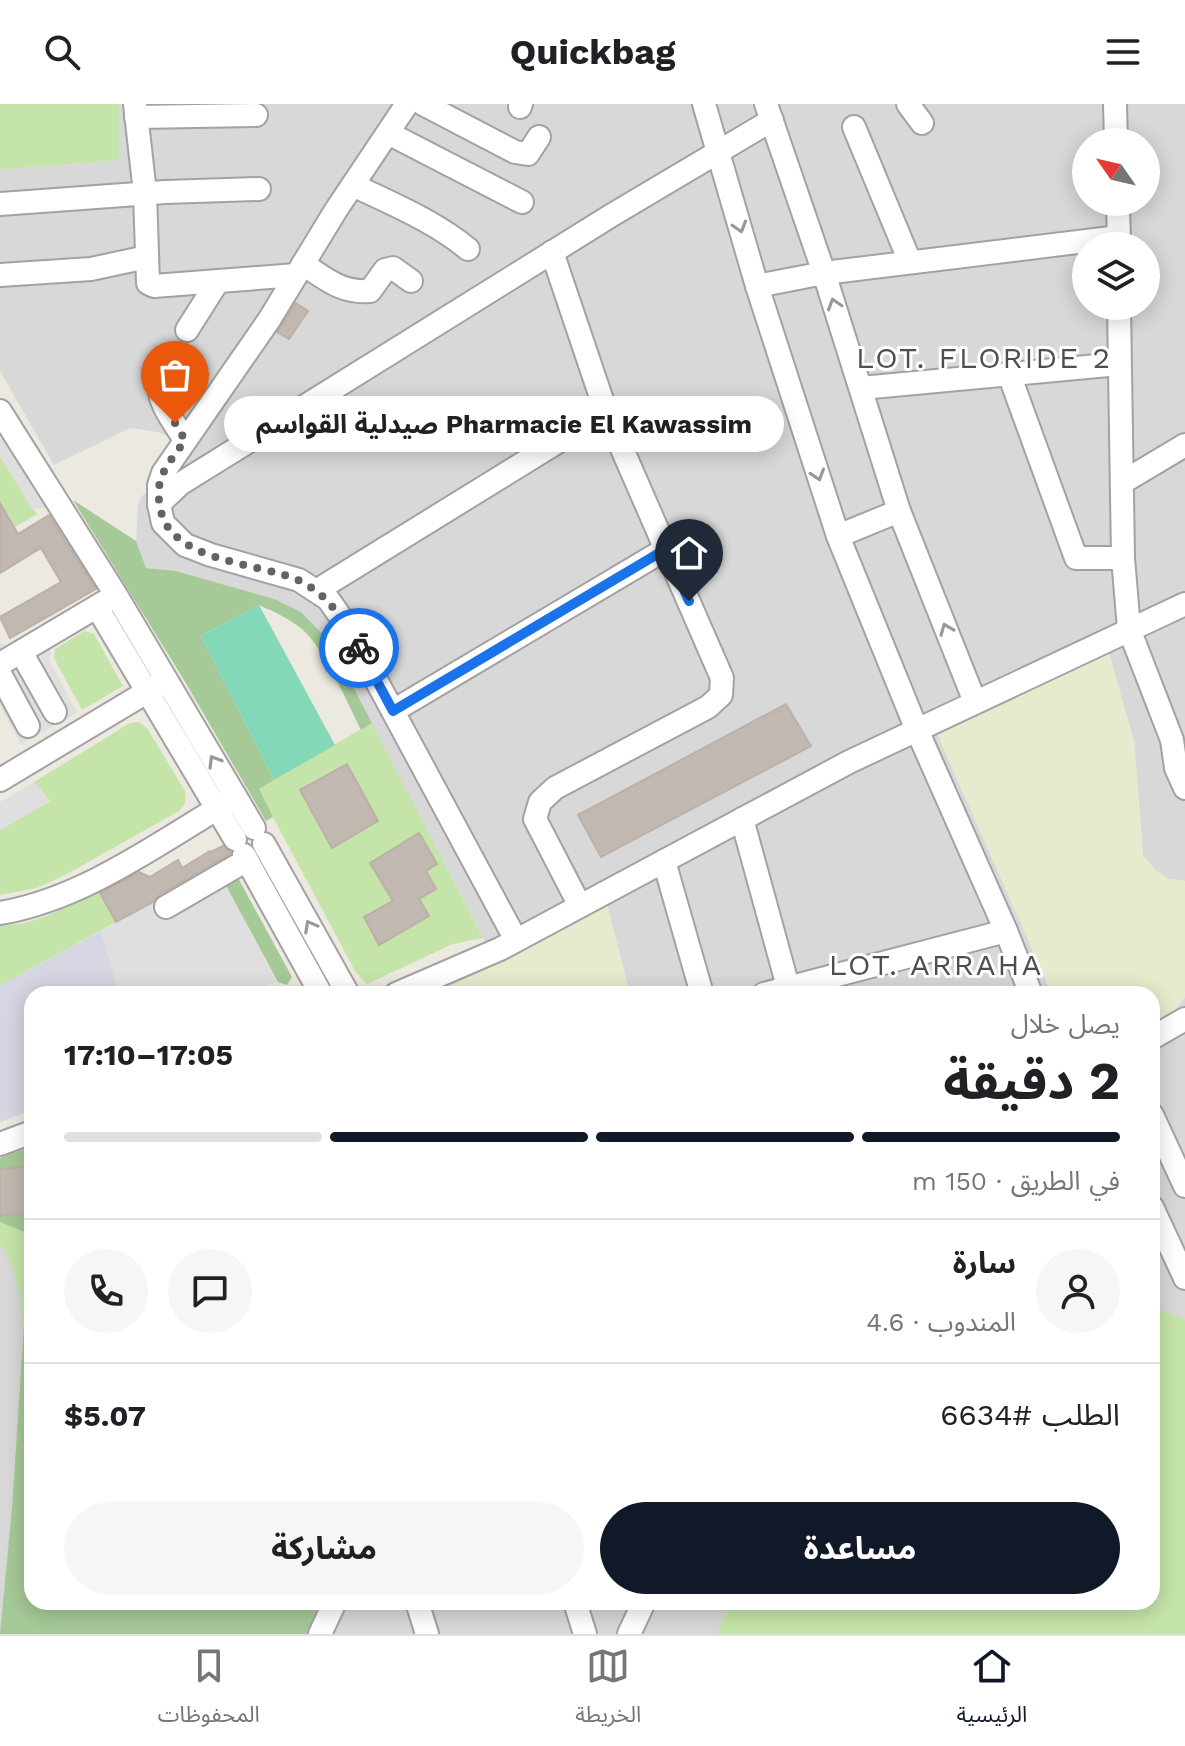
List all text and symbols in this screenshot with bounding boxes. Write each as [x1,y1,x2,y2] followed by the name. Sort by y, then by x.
[40,30,84,74] icon: search
[1101,30,1145,74] icon: menu
[510,31,675,73] text: Quickbag
[1072,128,1160,216] north arrow
[1072,128,1160,320] map controls
[731,219,747,233] one-way arrow
[1072,232,1160,320] button: layers
[827,298,843,312] one-way arrow
[856,340,1112,375] district label: LOT. FLORIDE 2
[141,341,209,423] pin
[153,353,197,397] icon: bag
[223,395,783,451] callout: Pharmacie El Kawassim صيدلية القواسم
[256,409,752,439] text: Pharmacie El Kawassim صيدلية القواسم
[809,467,825,481] one-way arrow
[655,519,723,601] pin
[667,531,711,575] icon: home
[319,608,399,688] courier
[940,623,956,637] one-way arrow
[337,626,381,670] icon: bike
[208,755,224,770] one-way arrow
[304,920,319,934] one-way arrow
[829,947,1043,982] district label: LOT. ARRAHA
[1011,1009,1120,1039] text: يصل خلال
[64,1037,233,1072] text: 17:05–17:10
[943,1051,1120,1112] text: 2 دقيقة
[912,1166,1120,1196] text: في الطريق · 150 m
[953,1245,1016,1280] text: سارة
[64,1249,148,1333] button: phone
[168,1249,252,1333] button: chat
[1036,1249,1120,1333] button: person
[866,1307,1016,1337] text: المندوب · 4.6
[940,1397,1120,1432] text: الطلب #6634
[64,1398,146,1433] text: $5.07
[64,1502,584,1594] button: مشاركة
[600,1502,1120,1594] button: مساعدة
[158,1644,260,1738] tab: المحفوظات
[575,1644,641,1738] tab: الخريطة
[957,1644,1027,1738] tab: الرئيسية

